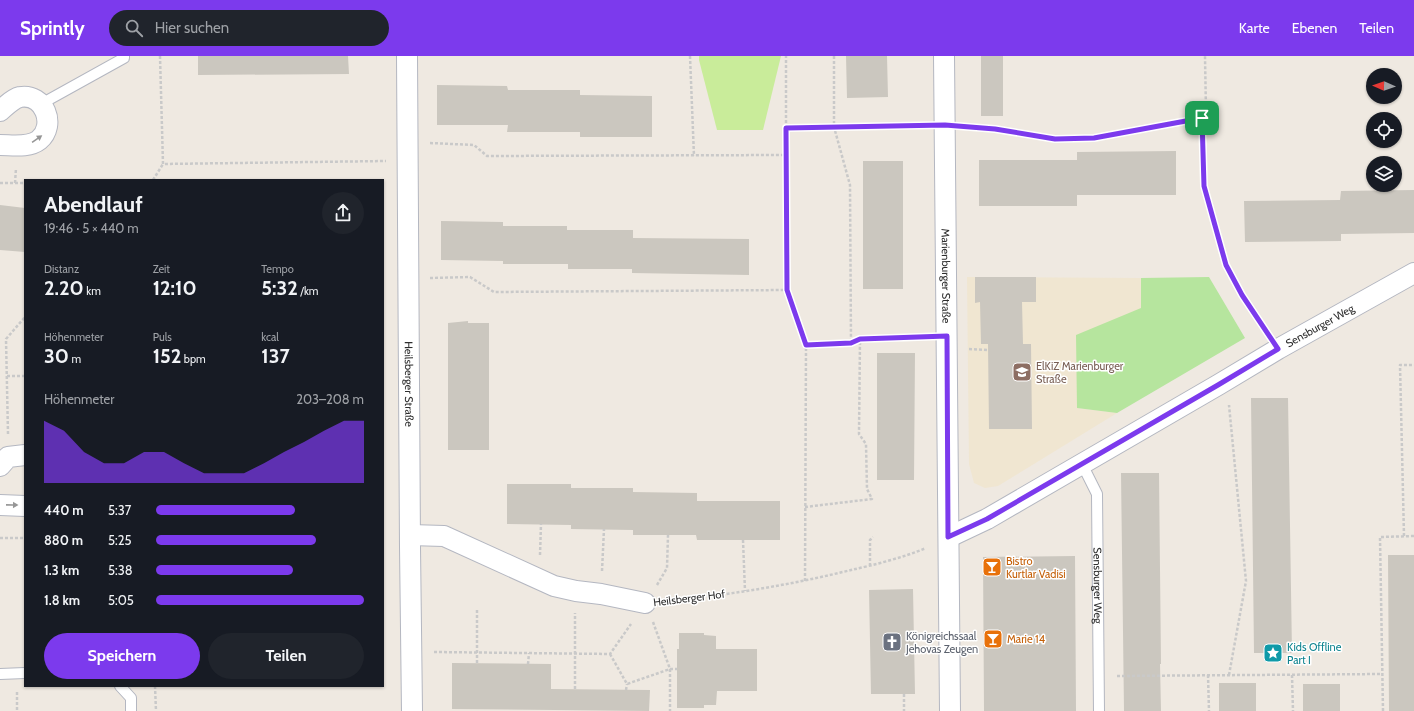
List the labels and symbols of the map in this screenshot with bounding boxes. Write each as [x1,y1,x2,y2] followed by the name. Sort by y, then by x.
[1366,68,1402,104] north arrow
[1185,101,1219,135] pin
[32,135,43,143] one-way arrow
[939,229,953,324] street label: Marienburger Straße
[1283,301,1357,350] street label: Sensburger Weg
[402,341,416,427] street label: Heilsberger Straße
[1036,359,1124,386] place label: ElKiZ Marienburger Straße
[1011,361,1033,383] school or university icon: ElKiZ Marienburger Straße
[6,502,19,509] one-way arrow
[1090,547,1105,624] street label: Sensburger Weg
[1006,554,1066,581] place label: Bistro Kurtlar Vadisi
[981,556,1003,578] bar icon: Bistro Kurtlar Vadisi
[652,587,726,609] street label: Heilsberger Hof
[982,628,1004,650] bar icon: Marie 14
[905,629,978,656] place label: Königreichssaal Jehovas Zeugen
[881,631,903,653] church icon: Königreichssaal Jehovas Zeugen
[1007,632,1046,646] place label: Marie 14
[1287,640,1342,667] place label: Kids Offline Part I
[1262,642,1284,664] place icon: Kids Offline Part I

